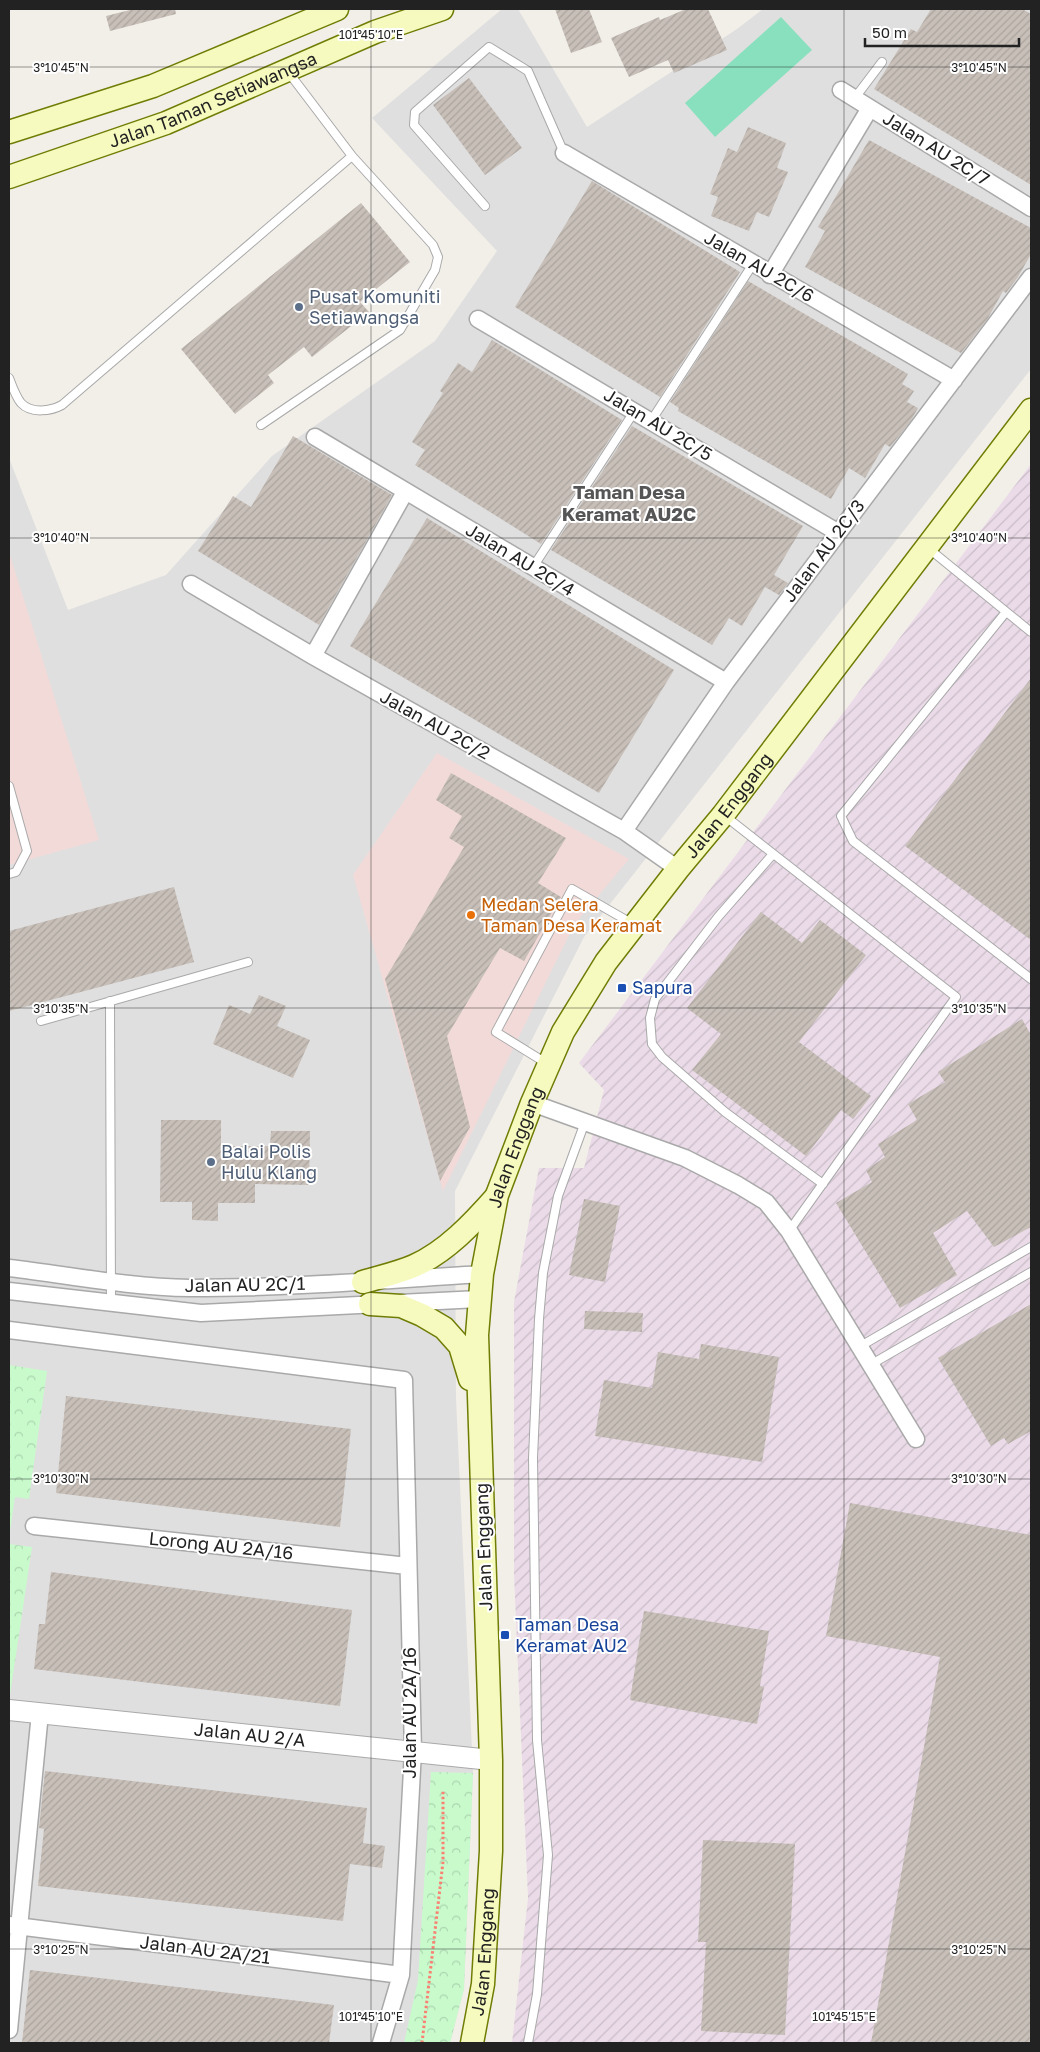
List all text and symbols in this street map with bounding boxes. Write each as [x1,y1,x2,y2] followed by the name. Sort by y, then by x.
[865,15,1019,47] scale bar
[872,23,907,41] text: 50 m
[339,27,403,42] text: 101°45'10"E
[106,47,320,152] street label: Jalan Taman Setiawangsa
[33,60,89,75] text: 3°10'45"N
[951,60,1007,75] text: 3°10'45"N
[879,107,994,190] street label: Jalan AU 2C/7
[701,226,818,306] street label: Jalan AU 2C/6
[309,285,441,328] place label: Pusat Komuniti Setiawangsa
[293,301,305,313] marker: Pusat Komuniti Setiawangsa
[600,383,717,465] street label: Jalan AU 2C/5
[562,480,696,525] district label: Taman Desa Keramat AU2C
[778,495,869,606] street label: Jalan AU 2C/3
[462,518,579,600] street label: Jalan AU 2C/4
[33,530,89,545] text: 3°10'40"N
[951,530,1007,545] text: 3°10'40"N
[377,685,494,763] street label: Jalan AU 2C/2
[680,748,776,862] street label: Jalan Enggang
[481,893,662,936] place label: Medan Selera Taman Desa Keramat
[465,909,477,921] marker: Medan Selera Taman Desa Keramat
[632,976,693,998] place label: Sapura
[616,982,628,994] marker: Sapura
[33,1001,89,1016] text: 3°10'35"N
[951,1001,1007,1016] text: 3°10'35"N
[483,1083,548,1210] street label: Jalan Enggang
[221,1140,317,1183] place label: Balai Polis Hulu Klang
[205,1156,217,1168] marker: Balai Polis Hulu Klang
[184,1272,306,1296] street label: Jalan AU 2C/1
[33,1471,89,1486] text: 3°10'30"N
[951,1471,1007,1486] text: 3°10'30"N
[470,1483,496,1611] street label: Jalan Enggang
[148,1526,294,1564] street label: Lorong AU 2A/16
[515,1613,627,1656] place label: Taman Desa Keramat AU2
[499,1629,511,1641] marker: Taman Desa Keramat AU2
[398,1647,420,1779] street label: Jalan AU 2A/16
[193,1717,307,1751] street label: Jalan AU 2/A
[465,1887,499,2017] street label: Jalan Enggang
[139,1930,272,1968] street label: Jalan AU 2A/21
[33,1942,89,1957] text: 3°10'25"N
[951,1942,1007,1957] text: 3°10'25"N
[339,2009,403,2024] text: 101°45'10"E
[812,2009,876,2024] text: 101°45'15"E

